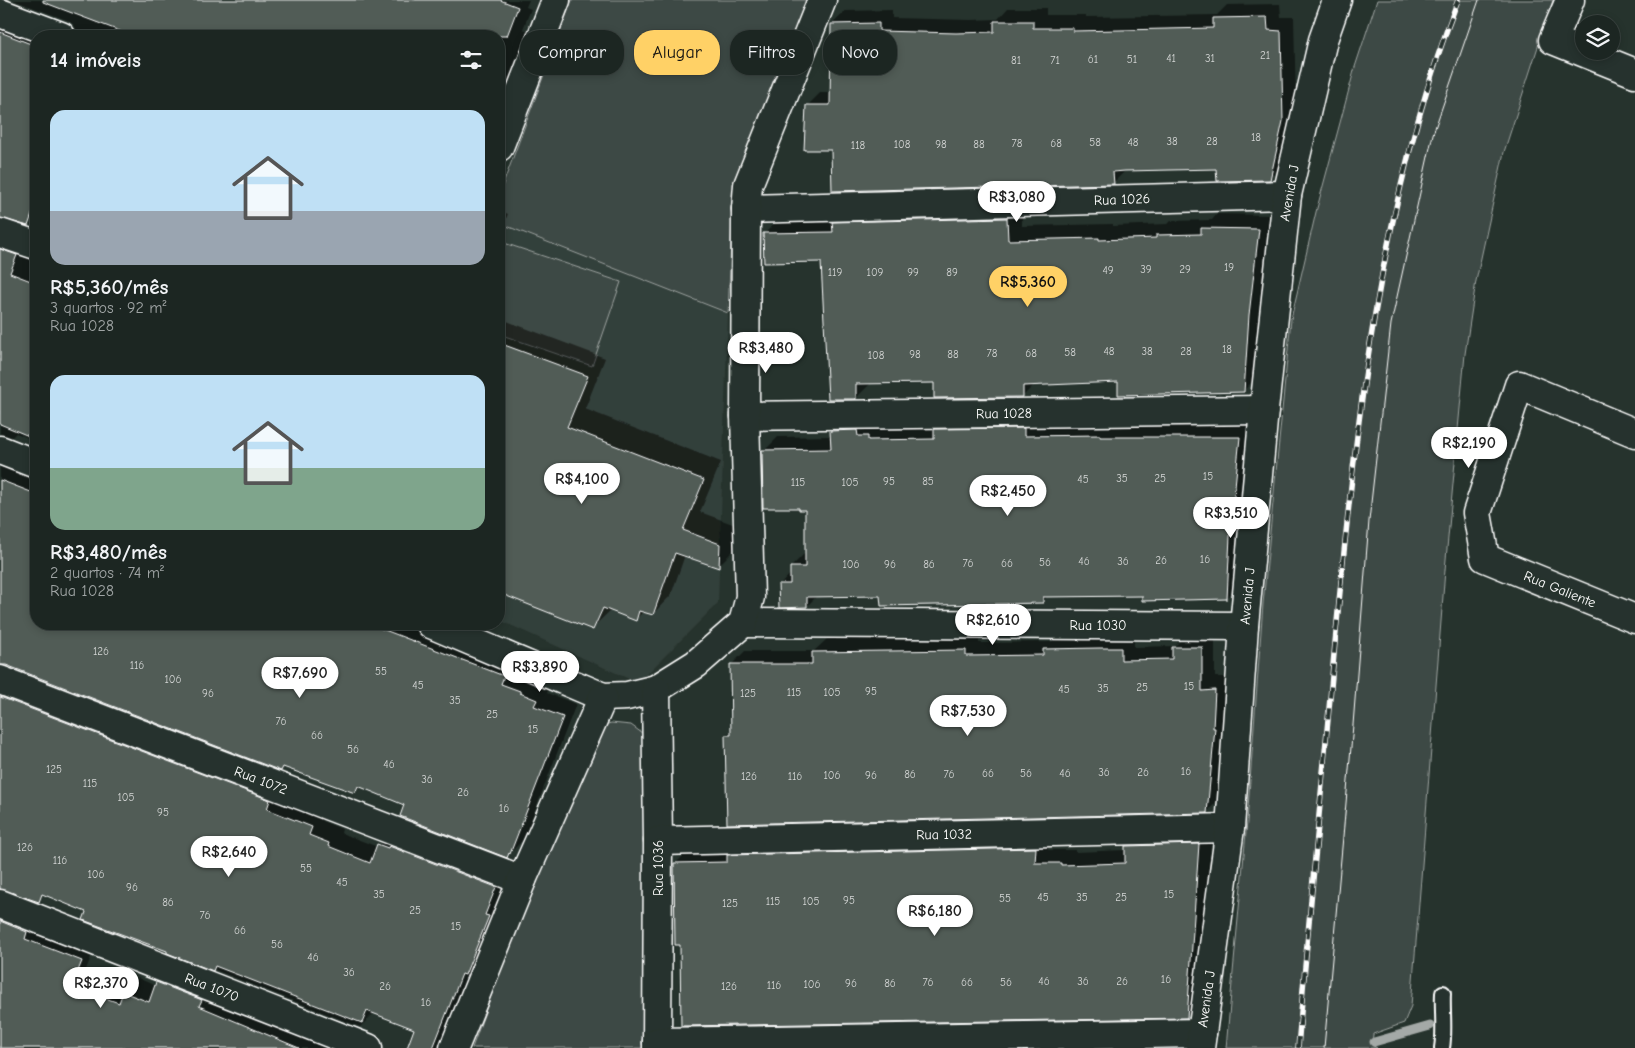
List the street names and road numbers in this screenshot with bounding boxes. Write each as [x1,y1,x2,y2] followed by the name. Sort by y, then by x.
[1276,163,1303,223] street label: Avenida J
[1094,190,1150,209] street label: Rua 1026
[976,405,1032,422] street label: Rua 1028
[1237,567,1258,625] street label: Avenida J
[1521,567,1598,612] street label: Rua Galiente
[1069,617,1127,634] street label: Rua 1030
[232,763,290,798] street label: Rua 1072
[916,826,972,843] street label: Rua 1032
[650,840,667,896] street label: Rua 1036
[182,969,241,1006] street label: Rua 1070
[1194,969,1219,1029] street label: Avenida J

